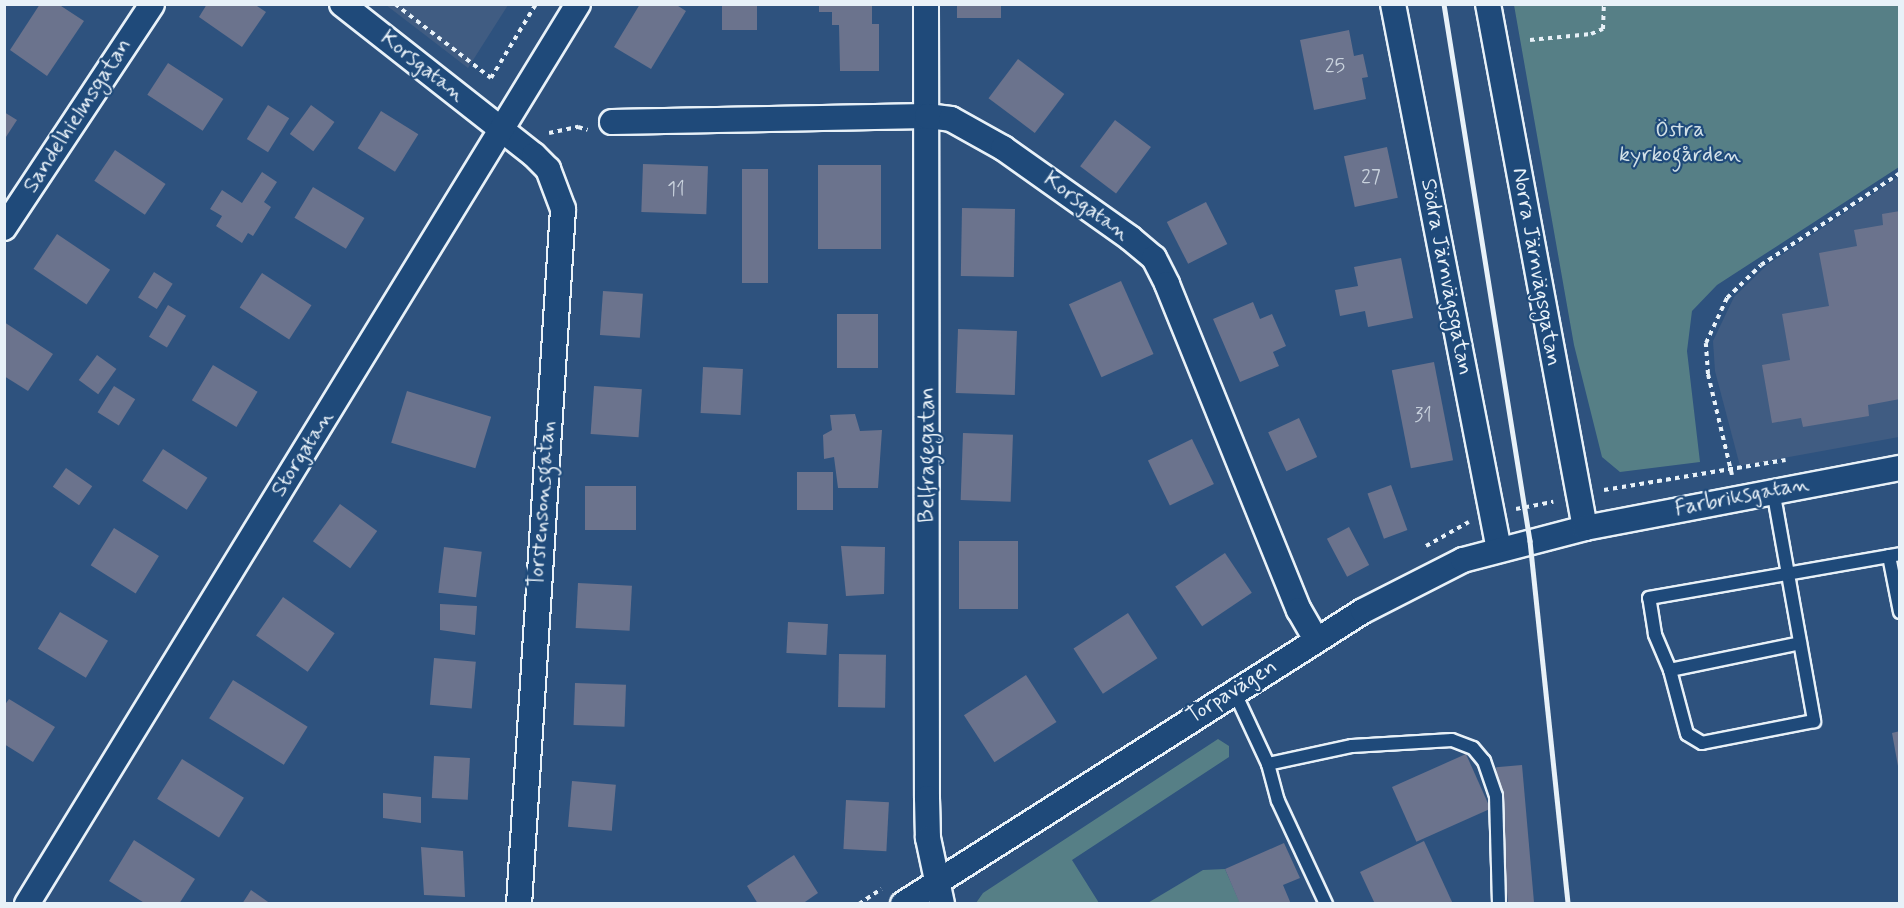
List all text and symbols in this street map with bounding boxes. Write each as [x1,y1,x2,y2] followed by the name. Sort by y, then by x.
[374,26,470,108] street label: Korsgatan
[18,34,138,198] street label: Sandelhielmsgatan
[1325,54,1345,78] house number: 25
[1619,117,1741,168] park label: Östra kyrkogården
[1361,165,1381,189] house number: 27
[1506,166,1566,368] street label: Norra Järnvägsgatan
[1038,167,1134,247] street label: Korsgatan
[1414,176,1478,378] street label: Södra Järnvägsgatan
[667,177,685,201] house number: 11
[915,387,941,523] street label: Belfragegatan
[1414,403,1432,427] house number: 31
[266,406,340,502] street label: Storgatan
[524,420,562,588] street label: Torstensonsgatan
[1673,471,1811,523] street label: Farbriksgatan
[1182,654,1282,730] street label: Torpavägen

